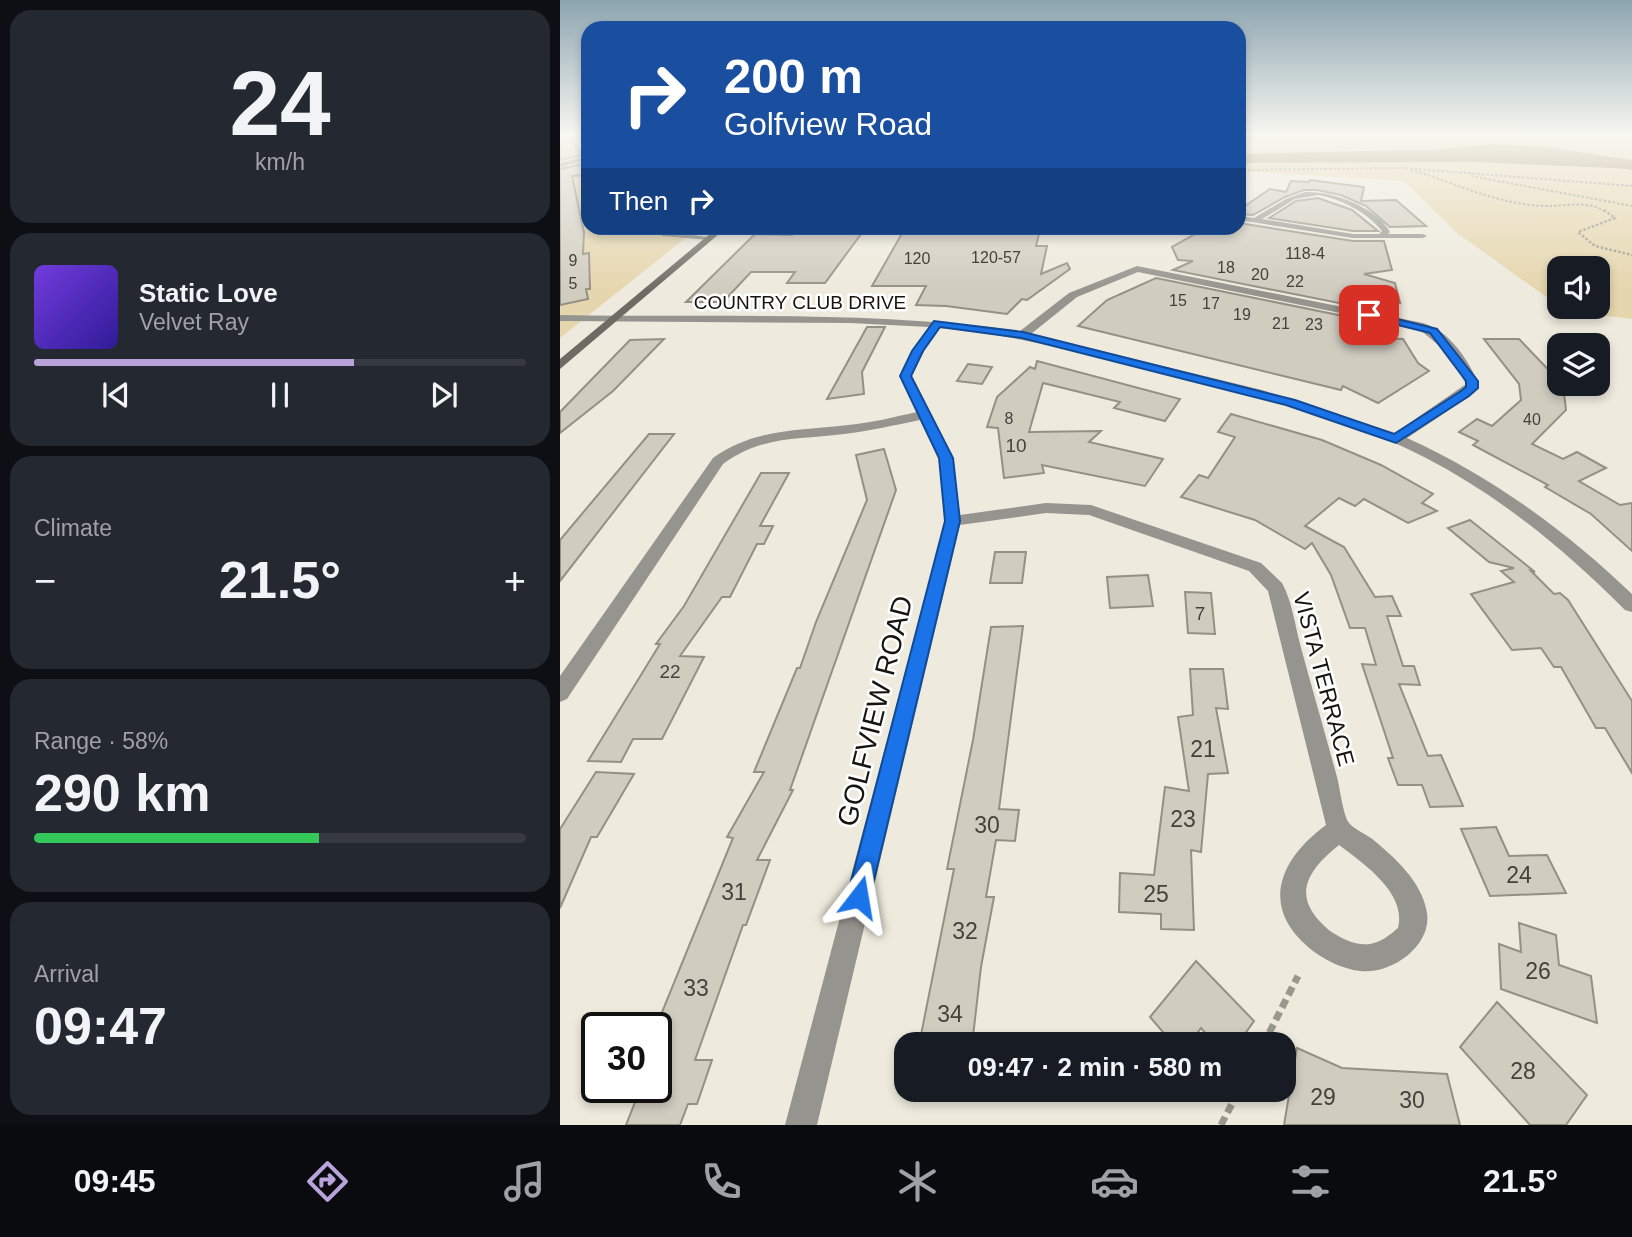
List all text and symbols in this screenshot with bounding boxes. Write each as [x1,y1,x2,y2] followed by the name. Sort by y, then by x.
[609,49,700,140] icon: right
[724,49,863,103] text: 200 m
[229,53,331,154] text: 24
[724,106,932,142] text: Golfview Road
[255,149,305,175] text: km/h
[682,182,720,220] icon: right
[609,186,668,216] text: Then
[1285,245,1325,262] house number: 118-4
[971,249,1021,266] house number: 120-57
[904,250,930,267] house number: 120
[569,252,578,269] house number: 9
[1547,256,1610,396] map controls
[1547,256,1610,319] button: sound
[1217,259,1235,276] house number: 18
[1251,266,1269,283] house number: 20
[1286,273,1304,290] house number: 22
[569,275,578,292] house number: 5
[139,278,278,308] text: Static Love
[1339,285,1399,345] pin
[694,292,906,313] street label: COUNTRY CLUB DRIVE
[1169,292,1187,309] house number: 15
[1202,295,1220,312] house number: 17
[1350,296,1388,334] icon: arrive
[1233,306,1251,323] house number: 19
[139,309,249,335] text: Velvet Ray
[1272,315,1290,332] house number: 21
[1305,316,1323,333] house number: 23
[1547,333,1610,396] button: layers
[97,376,135,414] icon: previous
[261,376,299,414] icon: pause
[425,376,463,414] icon: next
[1005,410,1014,427] house number: 8
[1523,411,1541,428] house number: 40
[1005,435,1027,456] house number: 10
[34,515,112,541] text: Climate
[219,551,341,609] text: 21.5°
[34,560,56,602] text: −
[504,560,526,602] text: +
[1288,589,1360,769] street label: VISTA TERRACE
[831,593,919,829] street label: GOLFVIEW ROAD
[1195,603,1205,624] house number: 7
[659,661,681,682] house number: 22
[34,728,168,754] text: Range · 58%
[1190,736,1216,762] house number: 21
[34,764,210,822] text: 290 km
[1170,806,1196,832] house number: 23
[974,812,1000,838] house number: 30
[822,860,896,934] position arrow
[1506,862,1532,888] house number: 24
[721,879,747,905] house number: 31
[1143,881,1169,907] house number: 25
[952,918,978,944] house number: 32
[1525,958,1551,984] house number: 26
[34,961,99,987] text: Arrival
[683,975,709,1001] house number: 33
[34,997,167,1055] text: 09:47
[937,1001,963,1027] house number: 34
[581,1012,672,1103] speed limit sign: 30
[968,1052,1222,1082] text: 09:47 · 2 min · 580 m
[1510,1058,1536,1084] house number: 28
[1310,1084,1336,1110] house number: 29
[1399,1087,1425,1113] house number: 30
[303,1157,352,1206] icon: directions
[500,1157,549,1206] icon: music
[697,1157,746,1206] icon: phone
[893,1157,942,1206] icon: climate
[1090,1157,1139,1206] icon: car
[1286,1157,1335,1206] icon: filters
[74,1163,156,1199] text: 09:45
[1483,1163,1558,1199] text: 21.5°

